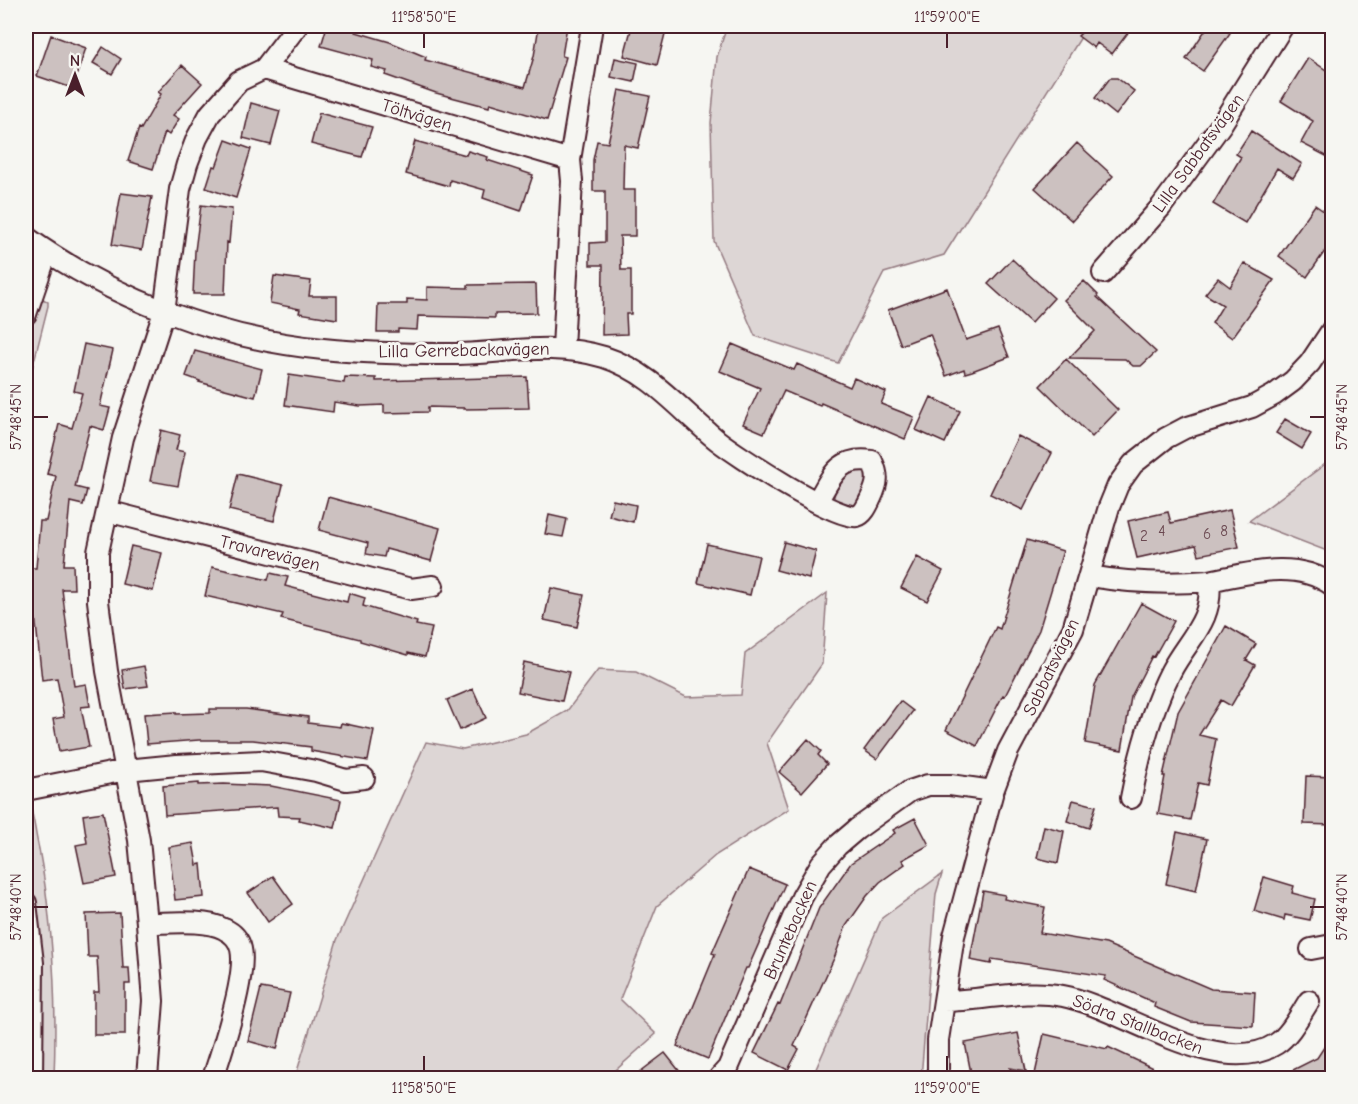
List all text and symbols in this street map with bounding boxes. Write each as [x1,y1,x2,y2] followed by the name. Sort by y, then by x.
[392,8,456,26] text: 11°58'50"E
[914,8,980,26] text: 11°59'00"E
[45,45,105,105] north arrow
[70,52,80,70] text: N
[1148,90,1249,217] street label: Lilla Sabbatsvägen
[379,95,455,136] street label: Töltvägen
[378,339,550,362] street label: Lilla Gerrebackavägen
[7,384,25,450] text: 57°48'45"N
[1333,384,1351,450] text: 57°48'45"N
[1158,522,1166,540] house number: 4
[1220,522,1228,540] house number: 8
[1203,525,1211,543] house number: 6
[1140,527,1148,545] house number: 2
[217,531,322,576] street label: Travarevägen
[1019,615,1084,719] street label: Sabbatsvägen
[7,873,25,941] text: 57°48'40"N
[1333,873,1351,941] text: 57°48'40"N
[759,878,822,983] street label: Bruntebacken
[1070,990,1206,1059] street label: Södra Stallbacken
[392,1079,456,1097] text: 11°58'50"E
[914,1079,980,1097] text: 11°59'00"E

